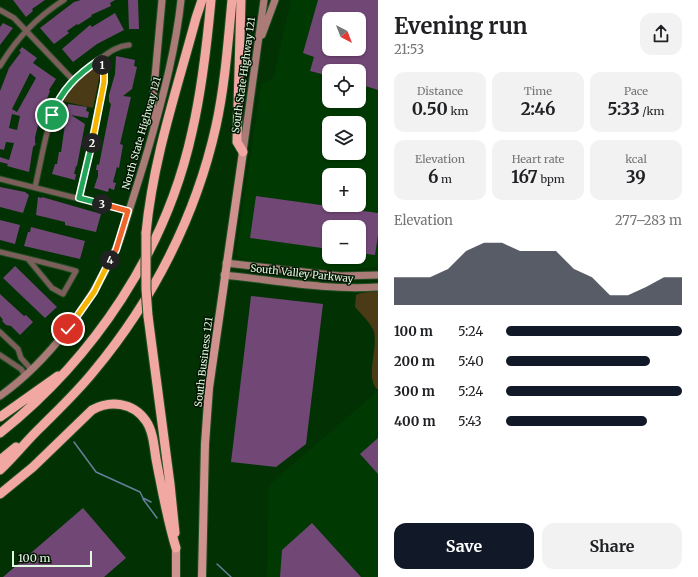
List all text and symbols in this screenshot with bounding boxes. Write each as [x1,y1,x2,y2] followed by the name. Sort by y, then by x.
[322,12,366,56] north arrow
[322,12,366,264] map controls
[394,12,528,40] text: Evening run
[640,13,682,55] button: share
[229,16,258,134] street label: South State Highway 121
[394,41,424,58] text: 21:53
[92,55,112,75] pin: 1
[99,58,105,72] text: 1
[322,64,366,108] button: locate
[119,75,164,191] street label: North State Highway 121
[417,84,463,98] text: Distance
[524,84,552,98] text: Time
[624,84,648,98] text: Pace
[35,98,69,132] pin
[412,98,448,120] text: 0.50
[521,98,555,120] text: 2:46
[608,98,640,120] text: 5:33
[41,104,63,126] icon: arrive
[448,104,468,118] text: km
[640,104,664,118] text: /km
[322,116,366,160] button: layers
[82,133,102,153] pin: 2
[89,136,95,150] text: 2
[415,152,465,166] text: Elevation
[512,152,564,166] text: Heart rate
[625,152,647,166] text: kcal
[428,166,438,188] text: 6
[511,166,538,188] text: 167
[626,166,646,188] text: 39
[322,168,366,212] button: +
[438,172,452,186] text: m
[538,172,565,186] text: bpm
[92,194,112,214] pin: 3
[99,197,105,211] text: 3
[394,212,453,229] text: Elevation
[615,212,682,229] text: 277–283 m
[322,220,366,264] button: −
[100,250,120,270] pin: 4
[107,253,114,267] text: 4
[250,262,354,285] street label: South Valley Parkway
[51,312,85,346] pin
[192,316,216,408] street label: South Business 121
[57,318,79,340] icon: check
[394,323,433,340] text: 100 m
[458,323,483,340] text: 5:24
[394,353,435,370] text: 200 m
[458,353,484,370] text: 5:40
[394,383,435,400] text: 300 m
[458,383,483,400] text: 5:24
[394,413,436,430] text: 400 m
[458,413,482,430] text: 5:43
[394,523,534,569] button: Save
[542,523,682,569] button: Share
[12,549,92,568] scale bar
[18,551,50,565] text: 100 m

